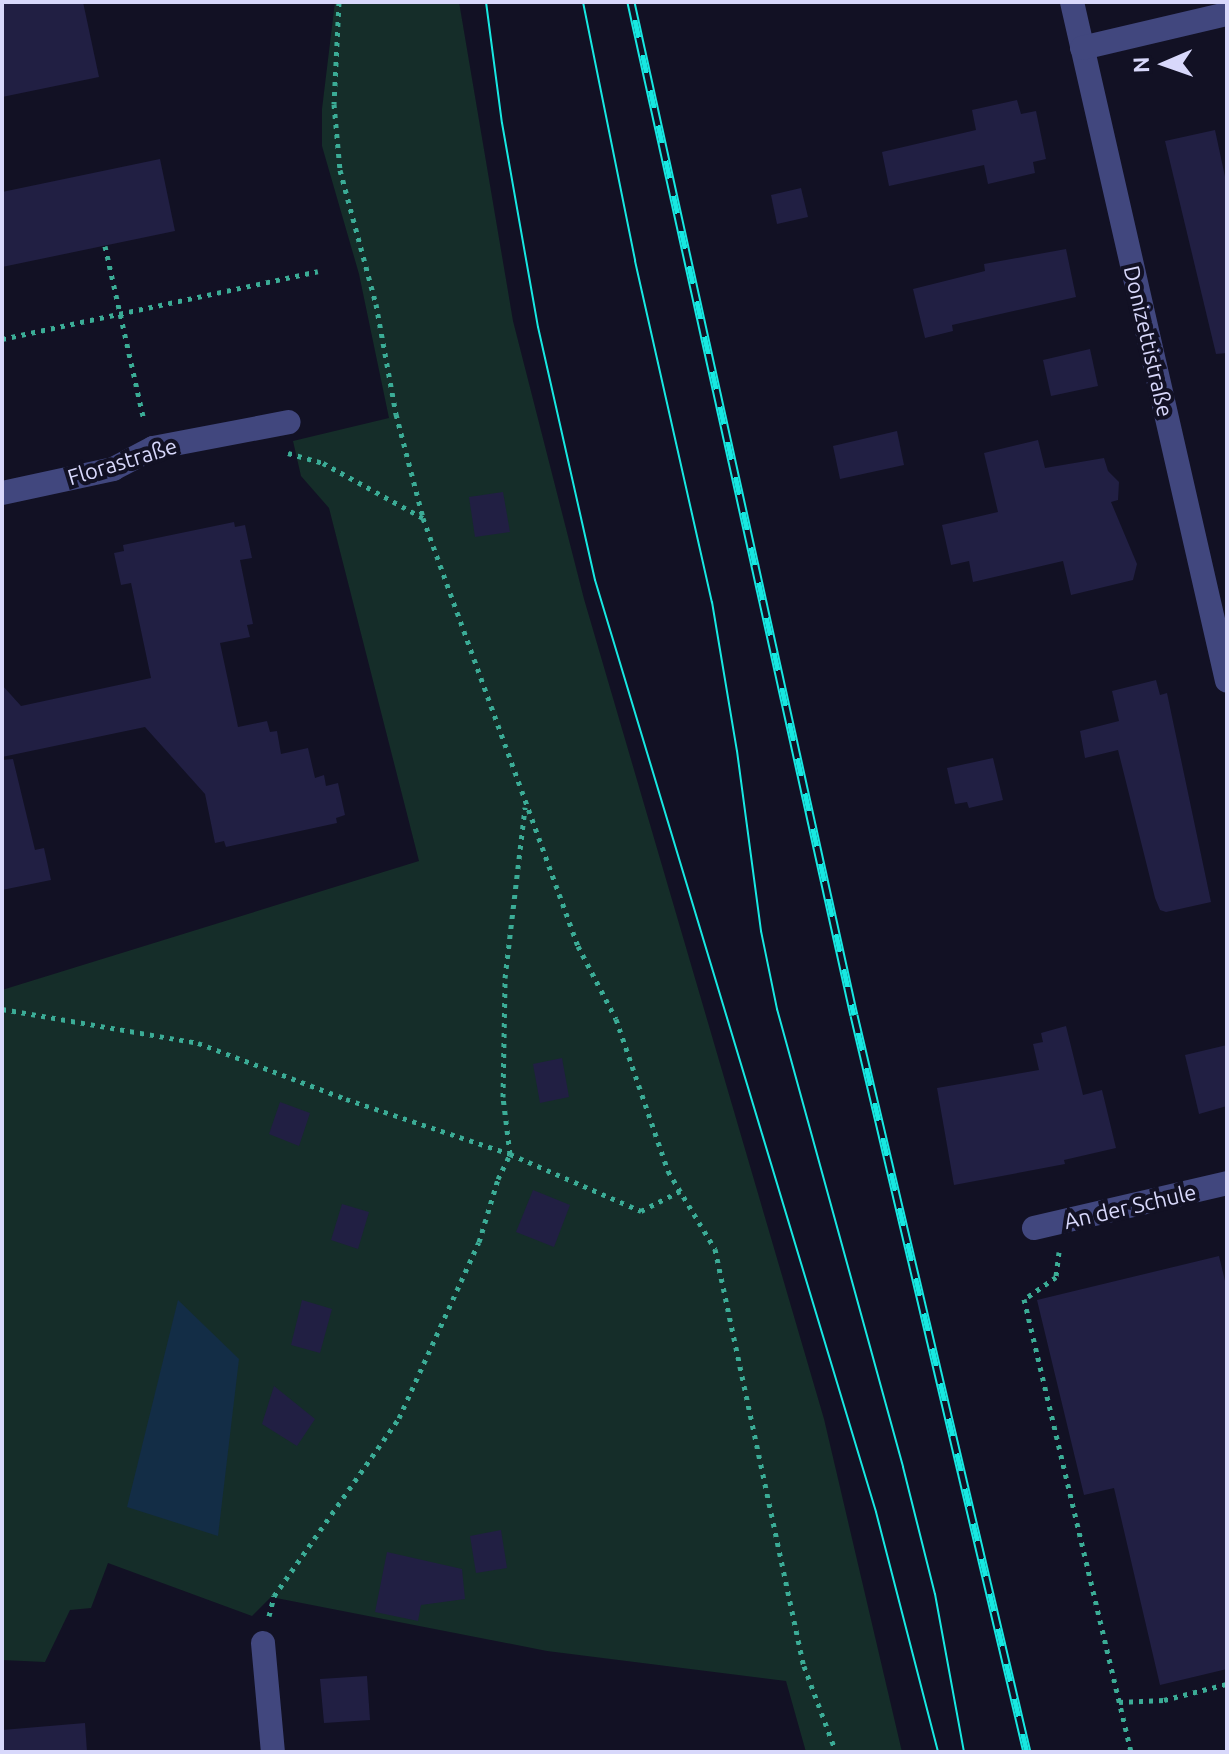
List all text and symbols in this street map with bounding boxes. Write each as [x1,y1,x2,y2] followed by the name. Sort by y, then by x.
[1125,24,1205,104] north arrow
[1128,56,1153,74] text: N
[1119,263,1179,419] street label: Donizettistraße
[64,432,180,490] street label: Florastraße
[1061,1178,1199,1234] street label: An der Schule

